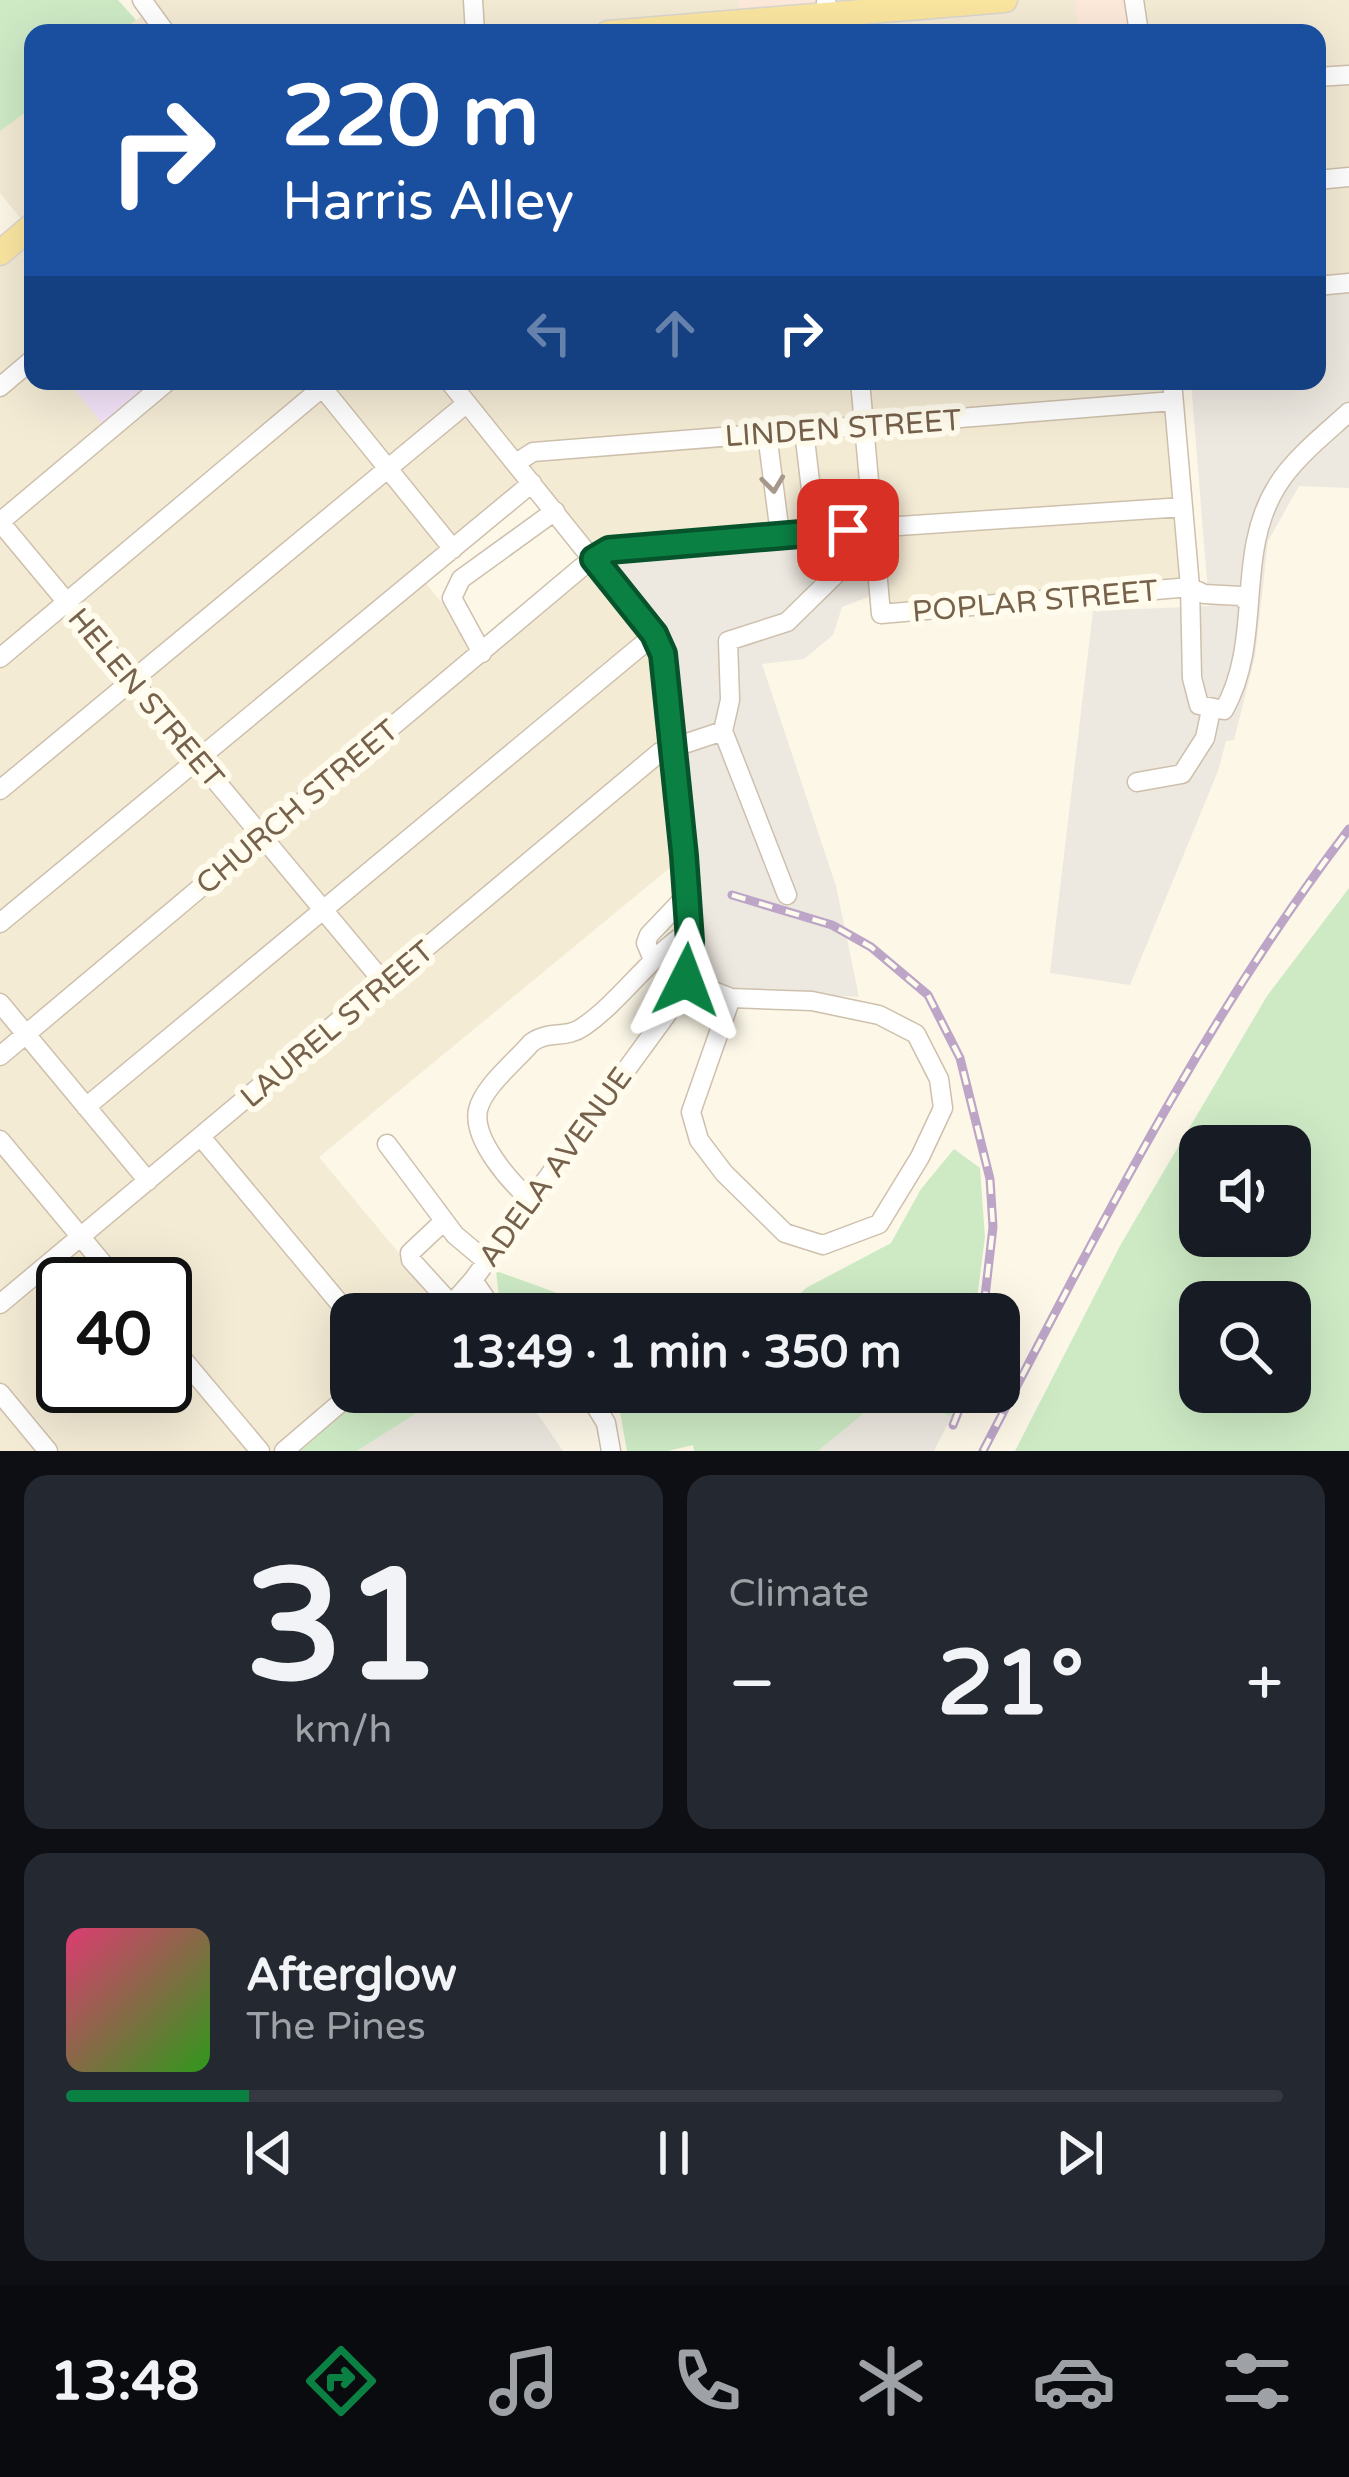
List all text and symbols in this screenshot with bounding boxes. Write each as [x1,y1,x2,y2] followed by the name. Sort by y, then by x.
[282,67,539,168] text: 220 m
[84,72,240,228] icon: right
[282,169,574,234] text: Harris Alley
[516,300,582,366] icon: left
[642,300,708,366] icon: ahead
[768,300,834,366] icon: right
[724,402,963,455] street label: LINDEN STREET
[759,474,785,494] one-way arrow
[797,479,899,581] pin
[815,497,881,563] icon: arrive
[911,572,1159,631] street label: POPLAR STREET
[60,601,232,796] street label: HELEN STREET
[189,712,406,903] street label: CHURCH STREET
[623,917,749,1043] position arrow
[233,933,441,1116] street label: LAUREL STREET
[471,1060,640,1274] street label: ADELA AVENUE
[1179,1125,1311,1413] map controls
[1179,1125,1311,1257] button: sound
[36,1257,192,1413] speed limit sign: 40
[1179,1281,1311,1413] button: search
[449,1326,901,1380] text: 13:49 · 1 min · 350 m
[245,1534,441,1722] text: 31
[729,1570,869,1617] text: Climate
[937,1630,1084,1739] text: 21°
[729,1644,776,1724] text: −
[1246,1644,1283,1724] text: +
[294,1706,392,1753] text: km/h
[246,1949,457,2003] text: Afterglow
[246,2003,426,2050] text: The Pines
[236,2120,302,2186] icon: previous
[641,2120,707,2186] icon: pause
[1047,2120,1113,2186] icon: next
[299,2339,383,2423] icon: directions
[482,2339,566,2423] icon: music
[665,2339,749,2423] icon: phone
[849,2339,933,2423] icon: climate
[1032,2339,1116,2423] icon: car
[1215,2339,1299,2423] icon: filters
[50,2349,199,2414] text: 13:48

